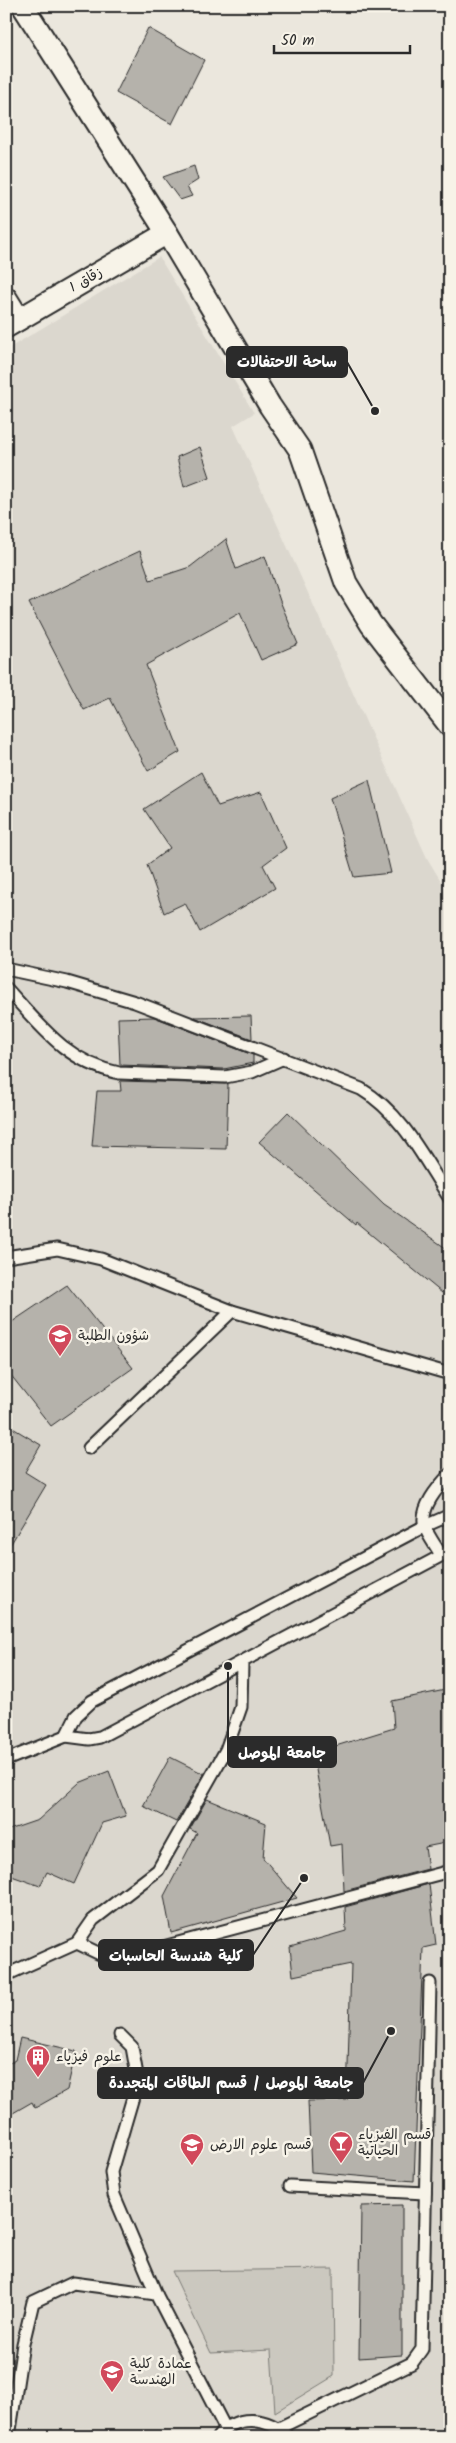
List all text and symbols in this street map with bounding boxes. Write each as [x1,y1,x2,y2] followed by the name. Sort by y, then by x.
[274,22,410,54] scale bar
[281,29,315,53] text: 50 m
[65,262,107,298] street label: زقاق 1
[227,347,347,377] callout: ساحة الاحتفالات
[237,351,337,375] text: ساحة الاحتفالات
[47,1323,73,1357] school or university icon: شؤون الطلبة
[78,1325,149,1347] place label: شؤون الطلبة
[228,1737,336,1767] callout: جامعة الموصل
[238,1742,326,1766] text: جامعة الموصل
[99,1940,253,1970] callout: كلية هندسة الحاسبات
[109,1945,243,1969] text: كلية هندسة الحاسبات
[25,2044,51,2078] building icon: علوم فيزياء
[56,2046,122,2068] place label: علوم فيزياء
[98,2068,363,2098] callout: جامعة الموصل | قسم الطاقات المتجددة
[109,2072,353,2096] text: جامعة الموصل | قسم الطاقات المتجددة
[358,2124,431,2162] place label: قسم الفيزياء الحياتية
[328,2130,354,2164] bar icon: قسم الفيزياء الحياتية
[179,2132,205,2166] school or university icon: قسم علوم الارض
[210,2134,312,2156] place label: قسم علوم الارض
[130,2353,192,2391] place label: عمادة كلية الهندسة
[99,2359,125,2393] school or university icon: عمادة كلية الهندسة

